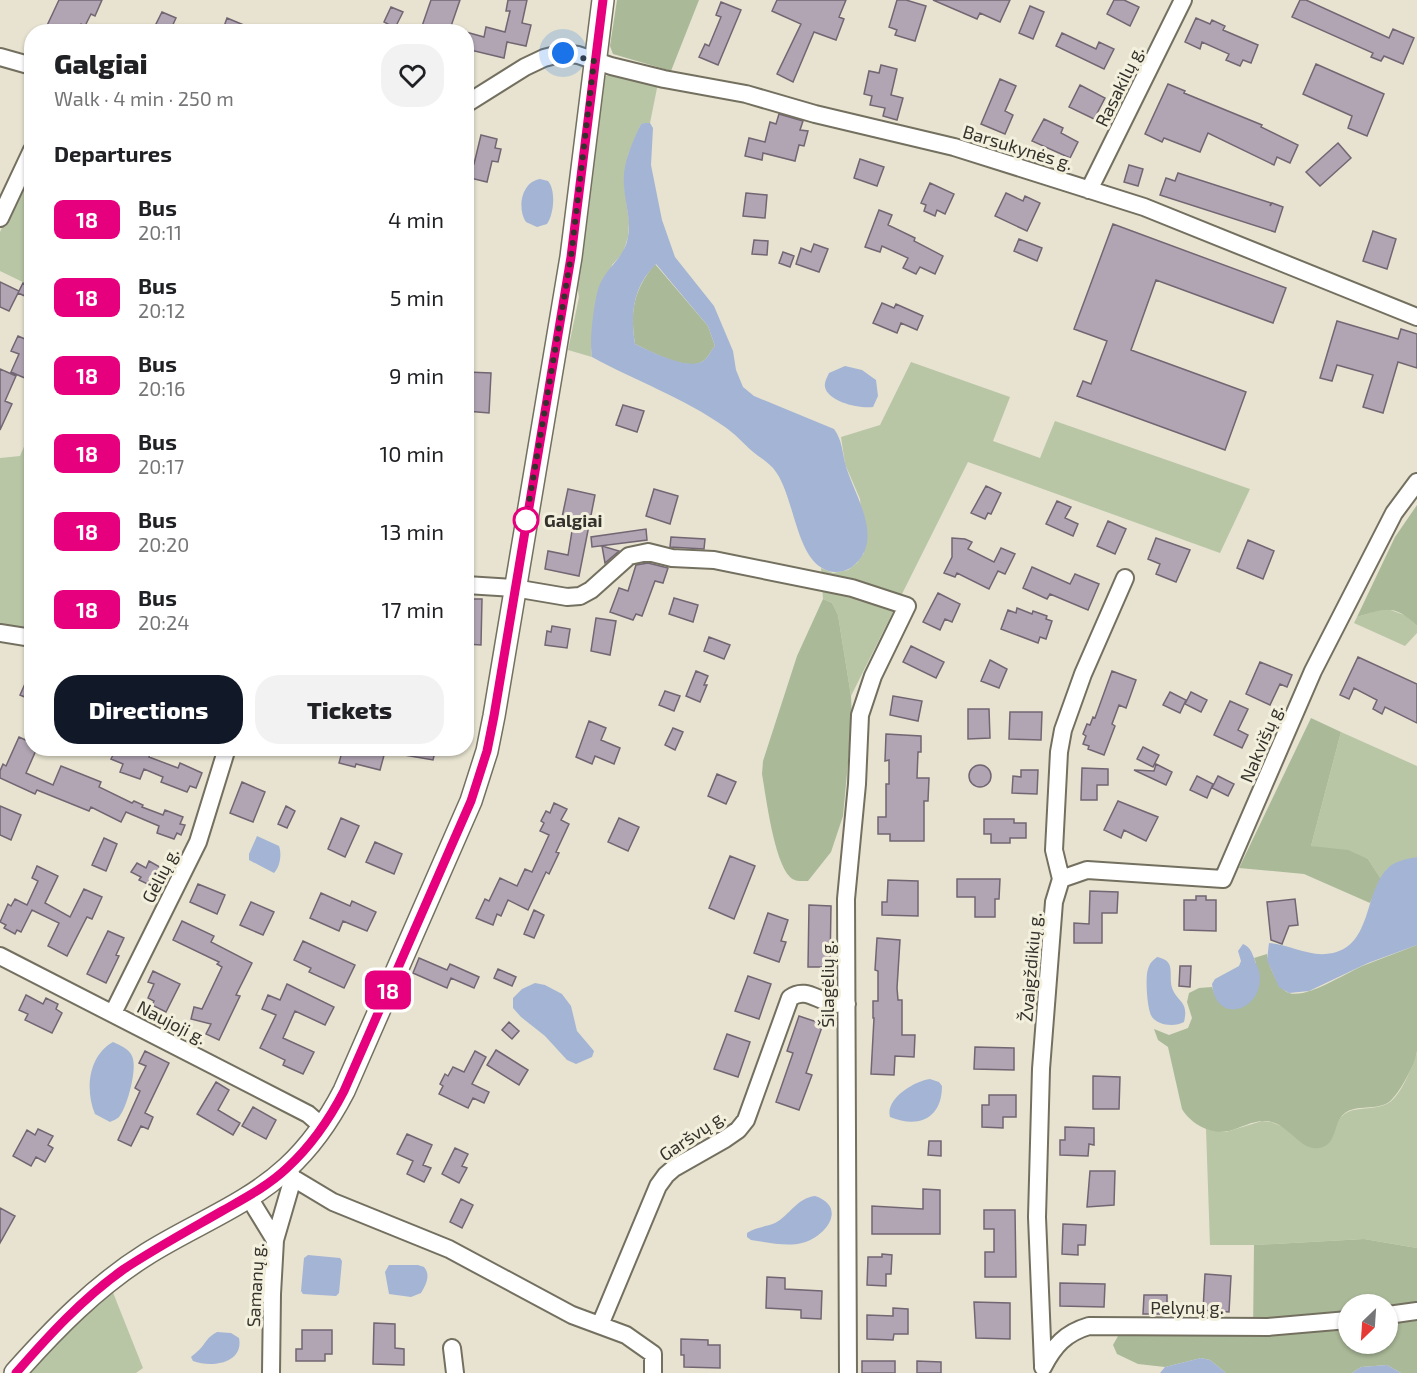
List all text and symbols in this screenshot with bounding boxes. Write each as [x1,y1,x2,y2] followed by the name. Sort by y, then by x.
[548,38,578,68] your location
[1090,42,1148,130] street label: Rasakilų g.
[381,44,444,107] button: heart
[54,46,148,80] text: Galgiai
[54,86,234,110] text: Walk · 4 min · 250 m
[960,120,1076,174] street label: Barsukynės g.
[54,140,172,166] text: Departures
[138,194,177,220] text: Bus
[388,206,444,232] text: 4 min
[76,207,98,232] text: 18
[138,220,182,244] text: 20:11
[138,272,177,298] text: Bus
[390,284,444,310] text: 5 min
[76,285,98,310] text: 18
[138,298,185,322] text: 20:12
[138,350,177,376] text: Bus
[389,362,444,388] text: 9 min
[76,363,98,388] text: 18
[138,376,185,400] text: 20:16
[138,428,177,454] text: Bus
[380,440,444,466] text: 10 min
[76,441,98,466] text: 18
[138,454,184,478] text: 20:17
[138,506,177,532] text: Bus
[513,507,539,533] marker: Galgiai
[544,509,602,531] place label: Galgiai
[381,518,444,544] text: 13 min
[76,519,98,544] text: 18
[138,532,189,556] text: 20:20
[138,584,177,610] text: Bus
[382,596,444,622] text: 17 min
[76,597,98,622] text: 18
[138,610,190,634] text: 20:24
[54,675,243,744] button: Directions
[255,675,444,744] button: Tickets
[1235,700,1287,786] street label: Nakvišų g.
[137,844,183,906] street label: Gėlių g.
[1014,911,1046,1023] street label: Žvaigždikių g.
[816,940,838,1028] street label: Šilagėlių g.
[361,970,415,1010] line badge: 18
[377,978,399,1003] text: 18
[134,995,210,1049] street label: Naujoji g.
[655,1105,729,1165] street label: Garšvų g.
[242,1242,268,1328] street label: Samanų g.
[1338,1294,1398,1354] north arrow
[1338,1294,1398,1354] map controls
[1150,1296,1224,1318] street label: Pelynų g.

